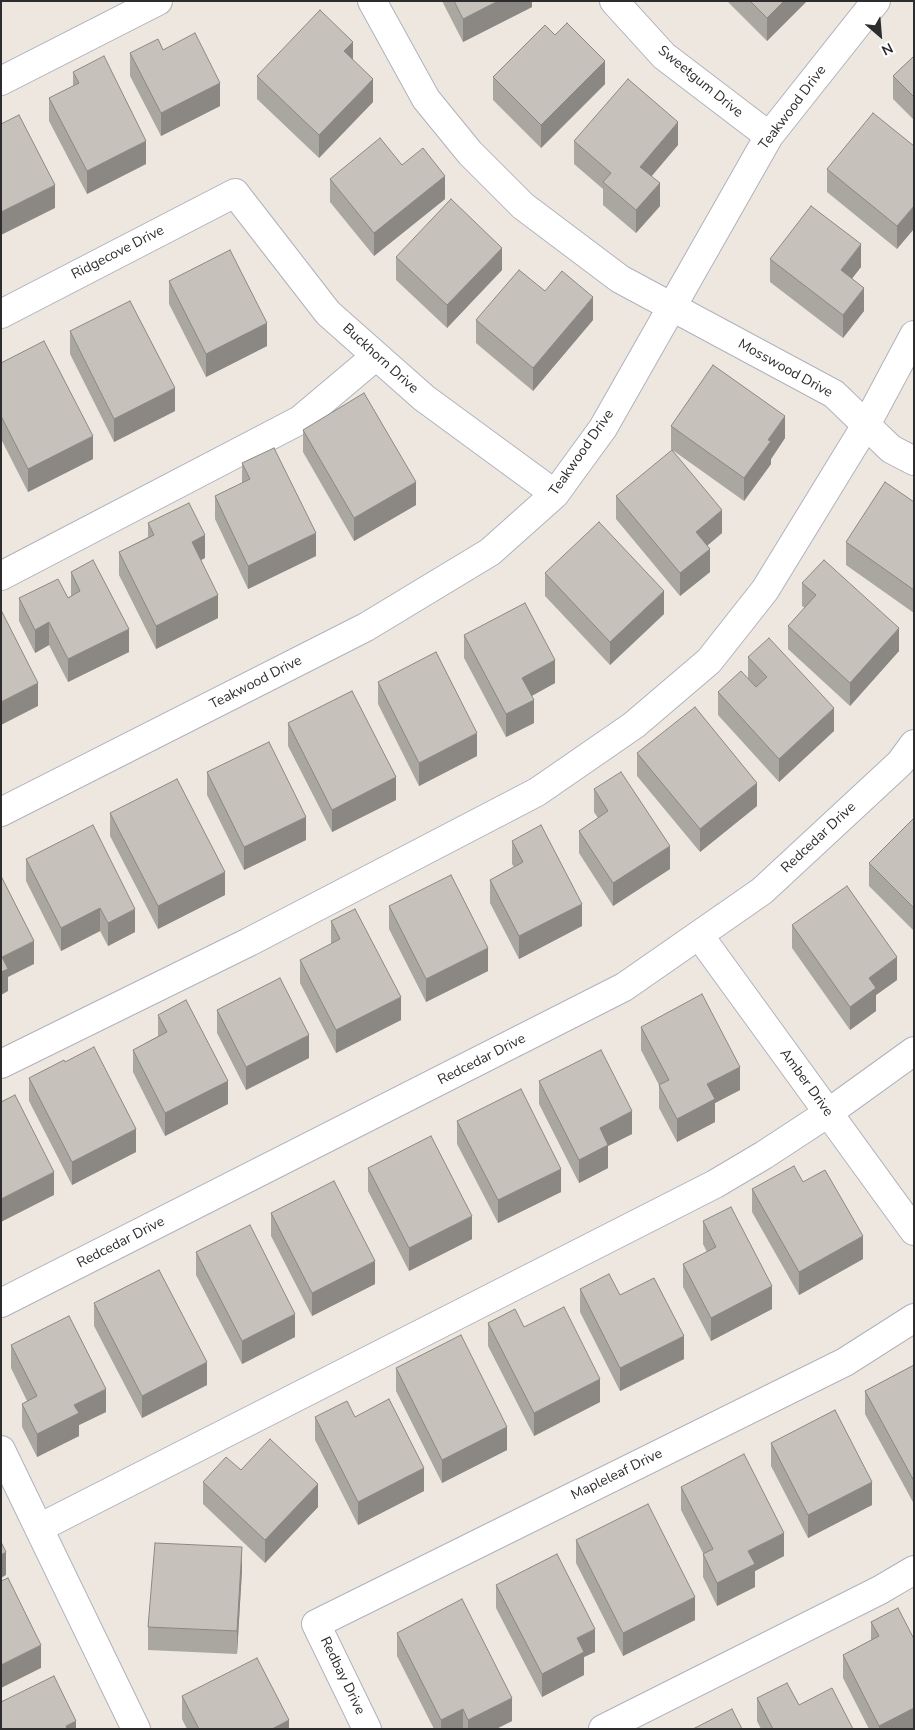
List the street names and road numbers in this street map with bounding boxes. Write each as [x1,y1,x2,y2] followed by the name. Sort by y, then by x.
[654,43,746,121] street label: Sweetgum Drive
[756,63,830,153] street label: Teakwood Drive
[69,222,167,284] street label: Ridgecove Drive
[339,321,421,397] street label: Buckhorn Drive
[735,336,835,402] street label: Mosswood Drive
[546,407,618,499] street label: Teakwood Drive
[207,653,305,713] street label: Teakwood Drive
[778,799,860,877] street label: Redcedar Drive
[435,1031,529,1089] street label: Redcedar Drive
[776,1046,836,1120] street label: Amber Drive
[74,1214,168,1272] street label: Redcedar Drive
[569,1446,665,1504] street label: Mapleleaf Drive
[316,1634,368,1718] street label: Redbay Drive

